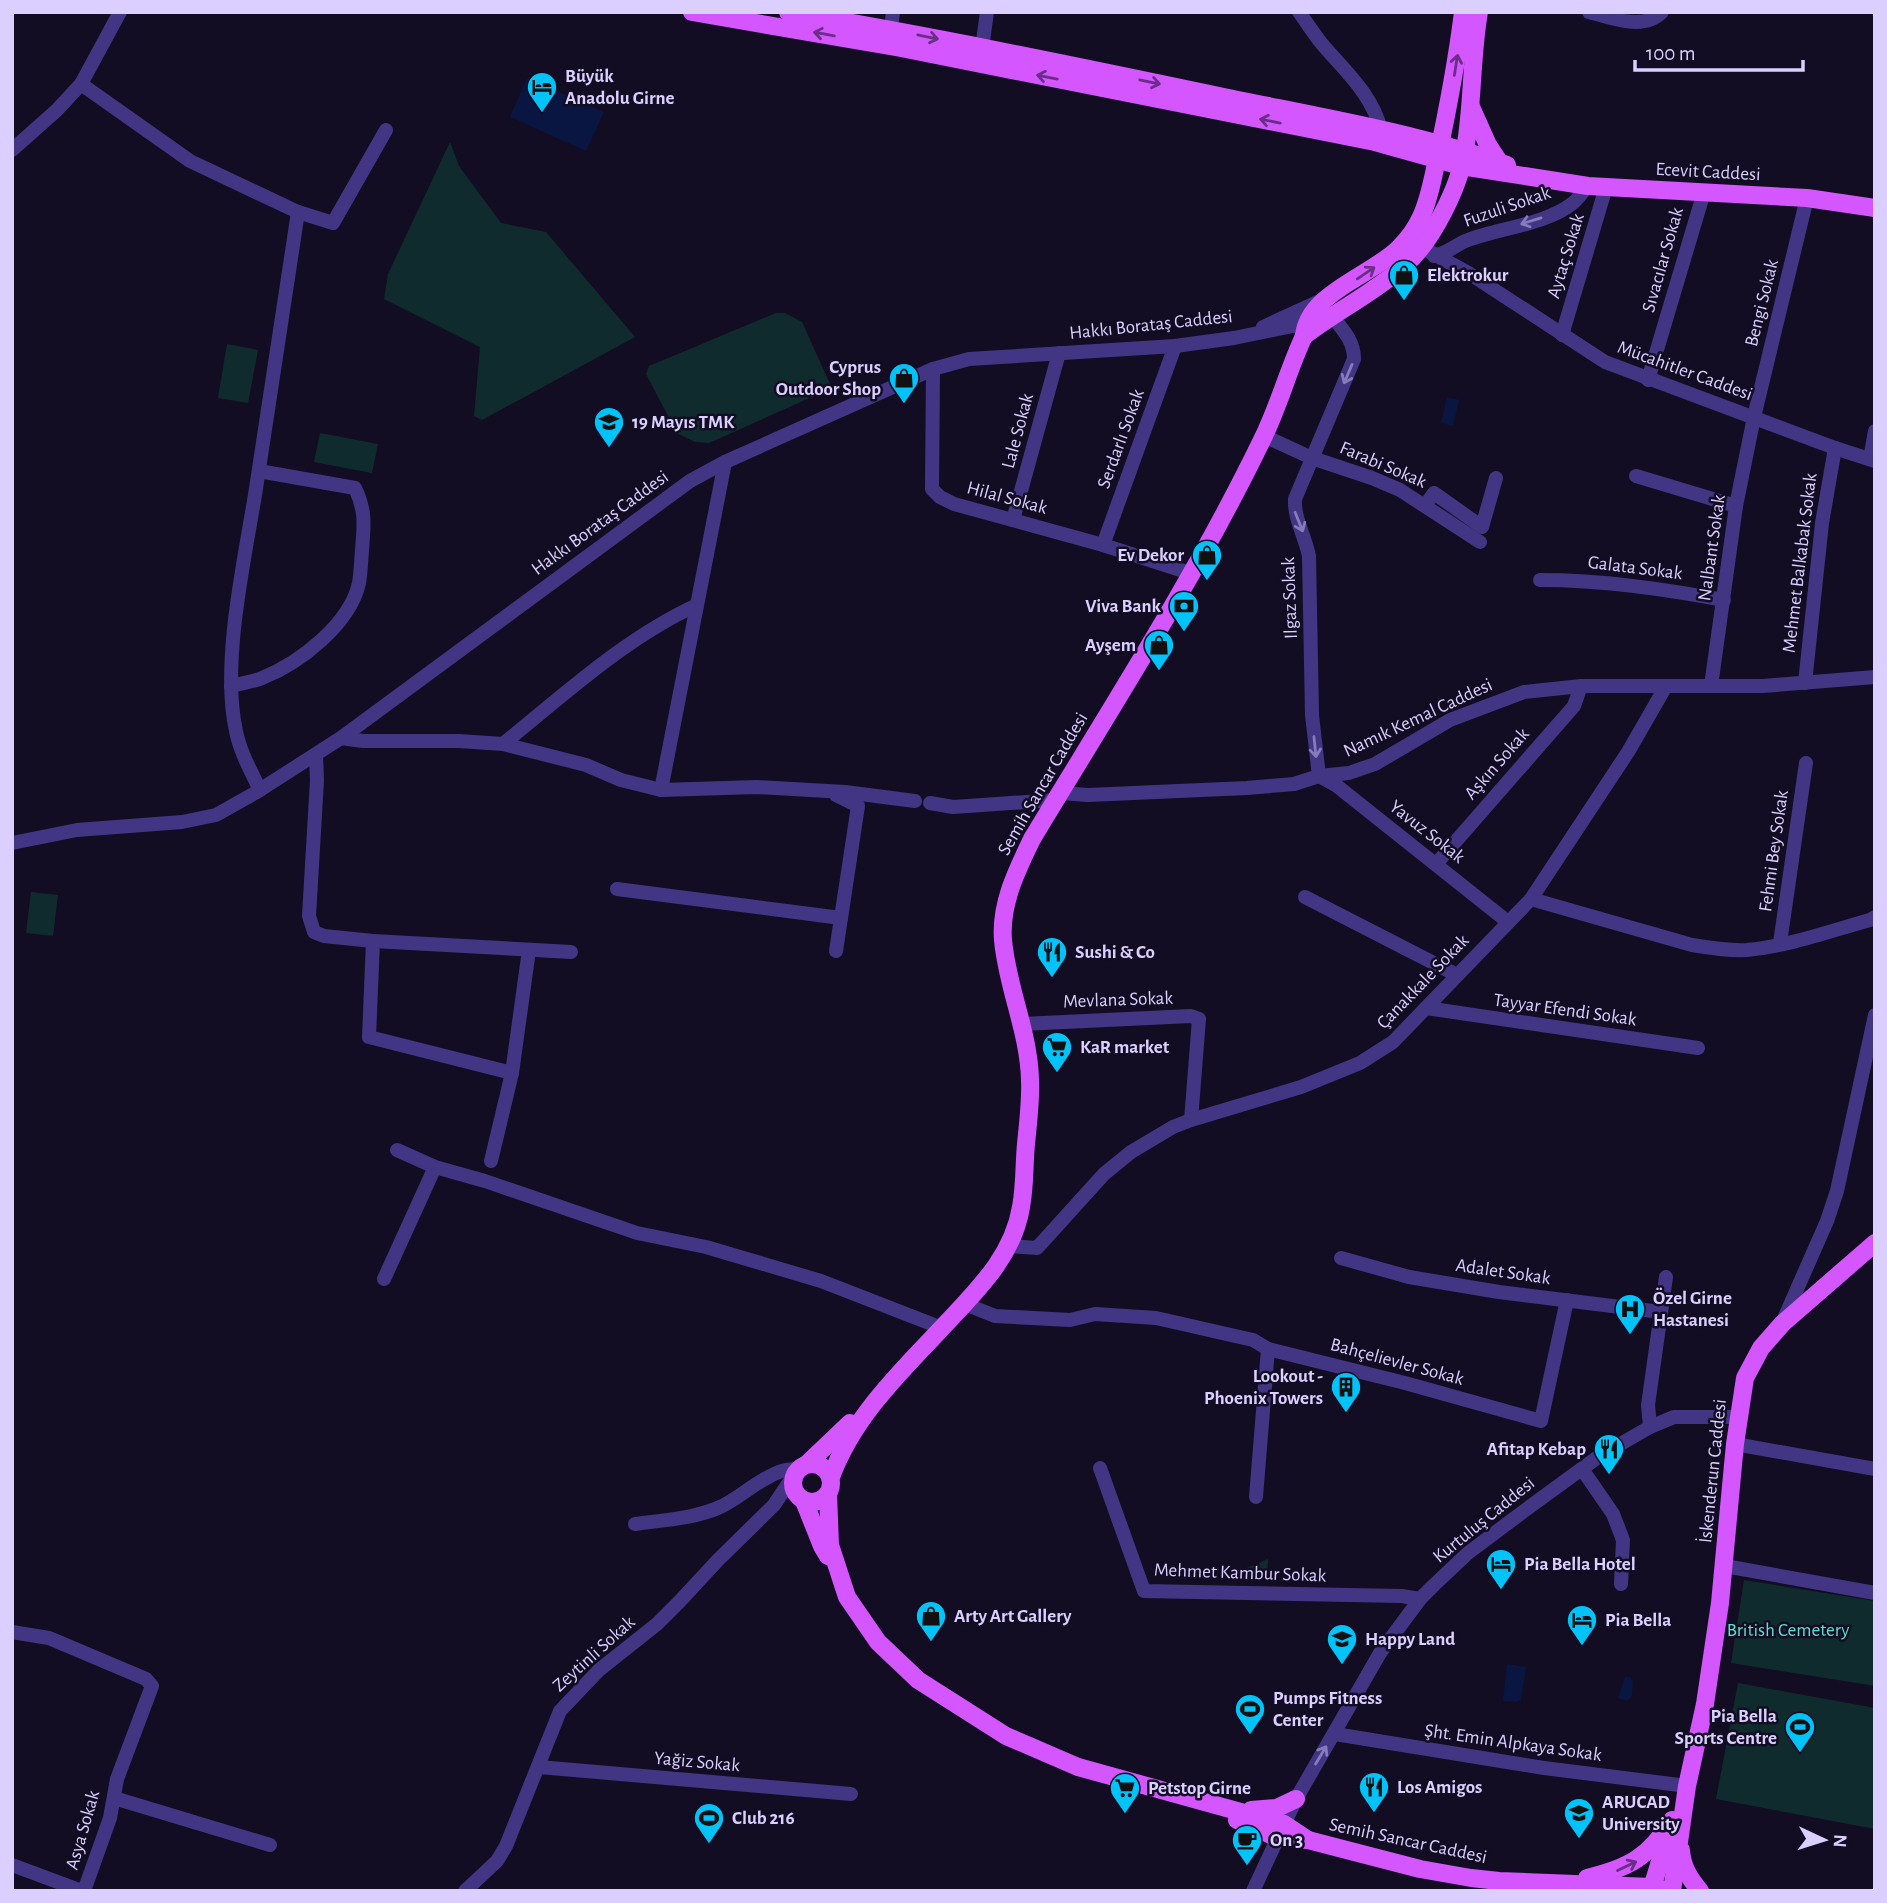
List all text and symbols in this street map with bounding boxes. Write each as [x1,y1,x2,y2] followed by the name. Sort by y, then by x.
[813,27,836,40] one-way arrow
[1635,28,1803,72] scale bar
[916,30,939,44] one-way arrow
[1646,43,1696,64] text: 100 m
[1450,54,1463,77] one-way arrow
[565,67,675,108] place label: Büyük Anadolu Girne
[1036,69,1059,83] one-way arrow
[525,70,559,114] hotel icon: Büyük Anadolu Girne
[1138,75,1161,89] one-way arrow
[1259,114,1282,128] one-way arrow
[1655,160,1761,184] street label: Ecevit Caddesi
[1461,183,1553,231] street label: Fuzuli Sokak
[1639,205,1687,315] street label: Sıvacılar Sokak
[1544,211,1588,301] street label: Aytaç Sokak
[1520,215,1542,228] one-way arrow
[1742,257,1782,349] street label: Bengi Sokak
[1387,258,1421,302] shop icon: Elektrokur
[1355,266,1375,280] one-way arrow
[1427,266,1509,285] place label: Elektrokur
[1068,307,1234,343] street label: Hakkı Borataş Caddesi
[1615,338,1755,404] street label: Mücahitler Caddesi
[776,358,881,399] place label: Cyprus Outdoor Shop
[887,361,921,405] shop icon: Cyprus Outdoor Shop
[1340,363,1353,384] one-way arrow
[1094,387,1148,491] street label: Serdarlı Sokak
[999,391,1037,471] street label: Lale Sokak
[592,405,626,449] school or university icon: 19 Mayıs TMK
[632,413,735,432] place label: 19 Mayıs TMK
[1337,438,1429,492] street label: Farabi Sokak
[528,467,672,579] street label: Hakkı Borataş Caddesi
[1780,472,1820,654] street label: Mehmet Balkabak Sokak
[965,478,1050,518] street label: Hilal Sokak
[1695,493,1729,602] street label: Nalbant Sokak
[1294,510,1307,532] one-way arrow
[1190,538,1224,582] shop icon: Ev Dekor
[1117,546,1184,565] place label: Ev Dekor
[1587,553,1684,583] street label: Galata Sokak
[1279,556,1301,639] street label: Ilgaz Sokak
[1167,589,1201,633] bank icon: Viva Bank
[1085,597,1162,616] place label: Viva Bank
[1142,628,1176,672] shop icon: Ayşem
[1085,636,1136,655] place label: Ayşem
[1341,675,1495,761] street label: Namık Kemal Caddesi
[995,710,1091,858] street label: Semih Sancar Caddesi
[1461,724,1533,803] street label: Aşkın Sokak
[1308,735,1321,758] one-way arrow
[1756,789,1792,913] street label: Fehmi Bey Sokak
[1386,797,1468,867] street label: Yavuz Sokak
[1373,931,1473,1033] street label: Çanakkale Sokak
[1035,935,1069,979] restaurant icon: Sushi & Co
[1075,943,1155,962] place label: Sushi & Co
[1063,989,1174,1011] street label: Mevlana Sokak
[1492,991,1638,1029] street label: Tayyar Efendi Sokak
[1040,1030,1074,1074] supermarket icon: KaR market
[1080,1038,1170,1057] place label: KaR market
[1454,1256,1552,1288] street label: Adalet Sokak
[1653,1287,1732,1330] place label: Özel Girne Hastanesi
[1613,1292,1647,1336] hospital icon: Özel Girne Hastanesi
[1328,1335,1466,1389] street label: Bahçelievler Sokak
[1204,1367,1323,1408] place label: Lookout - Phoenix Towers
[1329,1370,1363,1414] building icon: Lookout - Phoenix Towers
[1695,1398,1730,1544] street label: İskenderun Caddesi
[1592,1432,1626,1476] restaurant icon: Afitap Kebap
[1486,1440,1586,1459] place label: Afitap Kebap
[1430,1473,1538,1567] street label: Kurtuluş Caddesi
[1484,1547,1518,1591] hotel icon: Pia Bella Hotel
[1524,1555,1636,1574] place label: Pia Bella Hotel
[1154,1560,1327,1586] street label: Mehmet Kambur Sokak
[914,1599,948,1643] shop icon: Arty Art Gallery
[1565,1603,1599,1647] hotel icon: Pia Bella
[954,1607,1072,1626] place label: Arty Art Gallery
[1605,1611,1671,1630] place label: Pia Bella
[549,1612,639,1695] street label: Zeytinli Sokak
[1727,1621,1849,1640] park label: British Cemetery
[1325,1622,1359,1666] school or university icon: Happy Land
[1365,1630,1455,1649] place label: Happy Land
[1273,1689,1382,1730] place label: Pumps Fitness Center
[1233,1692,1267,1736] sports icon: Pumps Fitness Center
[1675,1707,1777,1748] place label: Pia Bella Sports Centre
[1783,1710,1817,1754] sports icon: Pia Bella Sports Centre
[1423,1721,1603,1765] street label: Şht. Emin Alpkaya Sokak
[1314,1745,1328,1765] one-way arrow
[653,1749,741,1775] street label: Yağiz Sokak
[1357,1770,1391,1814] restaurant icon: Los Amigos
[1108,1771,1142,1815] supermarket icon: Petstop Girne
[1397,1778,1482,1797] place label: Los Amigos
[1148,1779,1251,1798] place label: Petstop Girne
[63,1788,103,1872] street label: Asya Sokak
[1602,1793,1680,1834] place label: ARUCAD University
[1562,1796,1596,1840] school or university icon: ARUCAD University
[692,1801,726,1845] sports icon: Club 216
[1789,1805,1859,1875] north arrow
[732,1809,795,1828] place label: Club 216
[1327,1815,1489,1867] street label: Semih Sancar Caddesi
[1230,1823,1264,1867] cafe icon: On 3
[1270,1831,1303,1850] place label: On 3
[1830,1834,1849,1848] text: N
[1616,1858,1637,1872] one-way arrow

